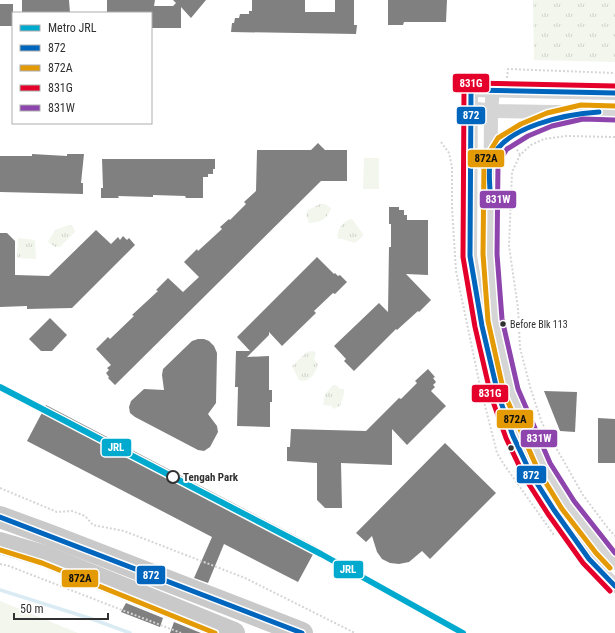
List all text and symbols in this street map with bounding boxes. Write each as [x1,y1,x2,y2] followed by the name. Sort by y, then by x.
[12,12,152,124] legend
[48,21,97,35] text: Metro JRL
[48,41,66,55] text: 872
[48,61,73,75] text: 872A
[452,73,490,93] line badge: 831G
[459,77,483,90] text: 831G
[48,81,73,95] text: 831G
[48,101,75,115] text: 831W
[456,106,486,125] line badge: 872
[463,109,480,122] text: 872
[467,149,505,168] line badge: 872A
[474,152,498,165] text: 872A
[479,190,517,209] line badge: 831W
[486,193,511,206] text: 831W
[498,319,508,329] marker: Before Blk 113
[510,319,568,330] place label: Before Blk 113
[471,384,509,403] line badge: 831G
[478,387,502,400] text: 831G
[496,409,534,429] line badge: 872A
[503,413,527,426] text: 872A
[520,429,558,448] line badge: 831W
[527,432,552,445] text: 831W
[101,438,132,457] line badge: JRL
[108,441,124,454] text: JRL
[506,443,516,453] unlabelled marker
[516,465,547,484] line badge: 872
[523,469,540,482] text: 872
[166,470,180,484] marker: Tengah Park
[183,471,239,484] place label: Tengah Park
[333,560,364,579] line badge: JRL
[340,563,356,576] text: JRL
[136,565,166,585] line badge: 872
[61,569,99,588] line badge: 872A
[143,569,160,582] text: 872
[68,572,92,585] text: 872A
[14,595,108,621] scale bar
[20,602,44,616] text: 50 m

